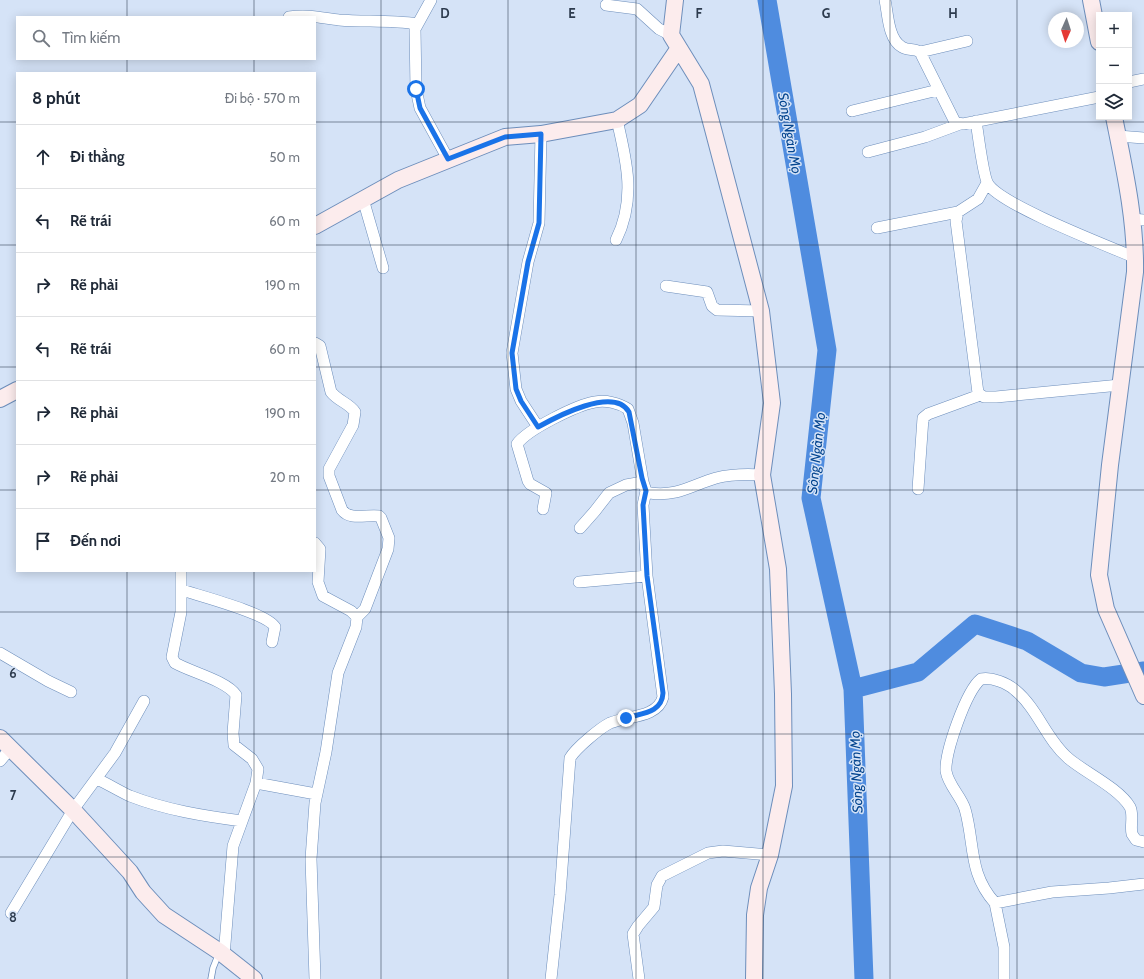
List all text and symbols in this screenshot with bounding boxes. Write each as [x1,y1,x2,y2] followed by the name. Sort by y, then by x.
[440,5,450,21] text: D
[568,5,576,21] text: E
[696,5,703,21] text: F
[822,5,831,21] text: G
[948,5,958,21] text: H
[1048,12,1084,48] north arrow
[1096,12,1132,120] map controls
[1096,12,1132,48] button: +
[16,16,316,60] search box
[30,27,52,49] icon: search
[62,29,120,47] text: Tìm kiếm
[1096,48,1132,84] button: −
[407,80,425,98] route start
[1096,84,1132,120] button: layers
[32,88,80,108] text: 8 phút
[225,90,300,106] text: Đi bộ · 570 m
[774,91,806,175] water label: Sông Ngàn Mọ
[32,146,54,168] icon: ahead
[70,148,125,166] text: Đi thẳng
[270,149,300,165] text: 50 m
[32,210,54,232] icon: left
[70,212,111,230] text: Rẽ trái
[269,213,300,229] text: 60 m
[32,274,54,296] icon: right
[70,276,118,294] text: Rẽ phải
[265,277,300,293] text: 190 m
[32,338,54,360] icon: left
[70,340,111,358] text: Rẽ trái
[269,341,300,357] text: 60 m
[32,402,54,424] icon: right
[70,404,118,422] text: Rẽ phải
[265,405,300,421] text: 190 m
[803,411,829,495] water label: Sông Ngàn Mọ
[32,466,54,488] icon: right
[70,468,118,486] text: Rẽ phải
[270,469,300,485] text: 20 m
[32,530,54,552] icon: arrive
[70,532,121,550] text: Đến nơi
[9,665,17,681] text: 6
[617,709,635,727] route end
[846,731,866,813] water label: Sông Ngàn Mọ
[10,787,17,803] text: 7
[9,909,17,925] text: 8

